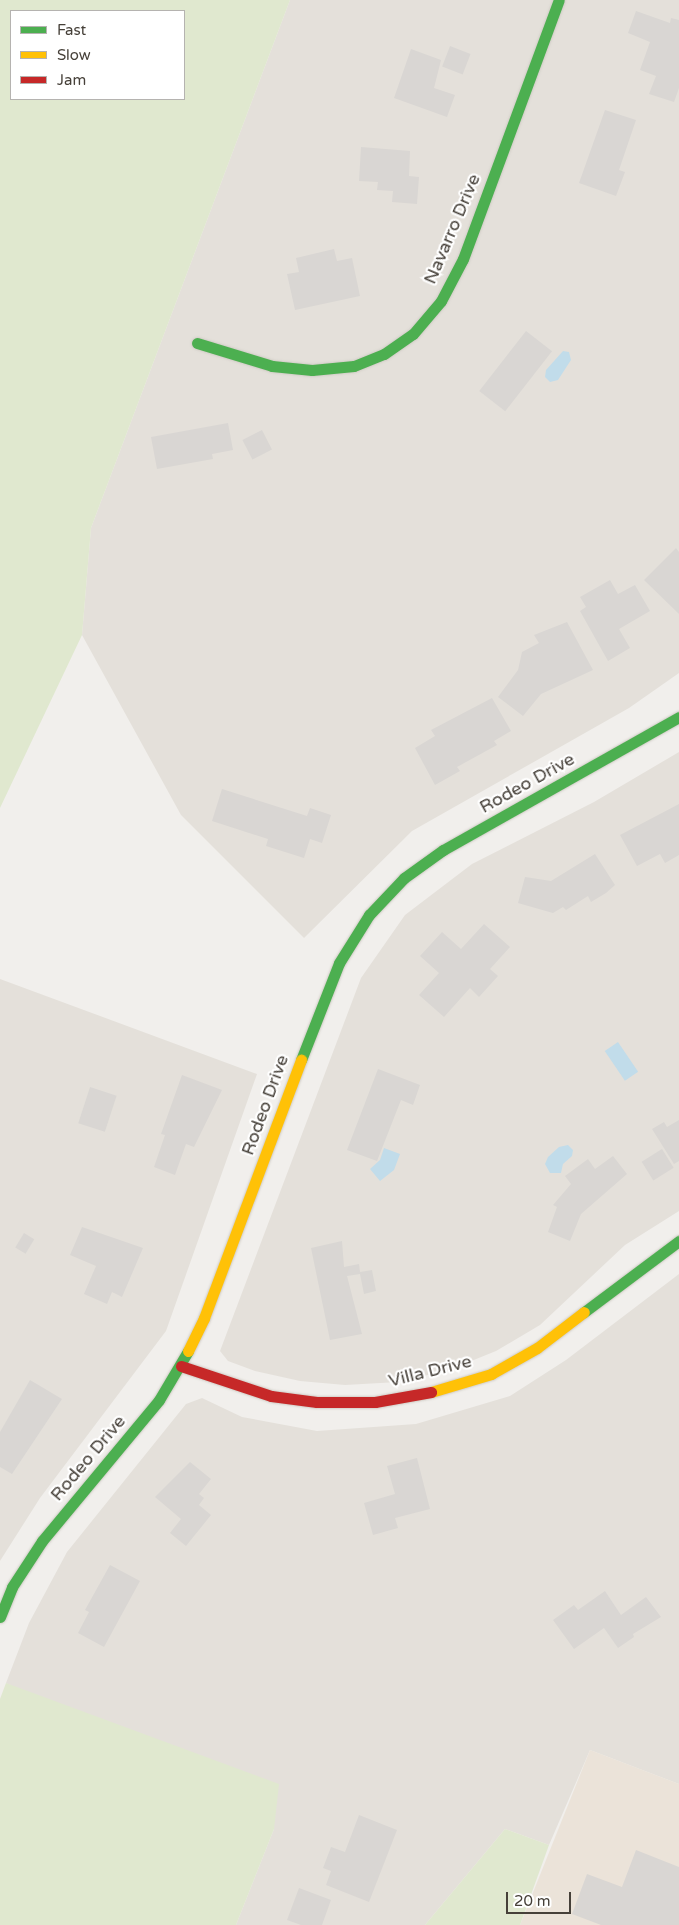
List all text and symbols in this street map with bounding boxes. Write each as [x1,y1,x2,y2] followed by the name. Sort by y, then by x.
[10,10,185,100] legend
[57,21,86,39] text: Fast
[57,46,91,64] text: Slow
[57,71,86,89] text: Jam
[419,171,485,287] street label: Navarro Drive
[476,748,578,818] street label: Rodeo Drive
[237,1052,293,1158] street label: Rodeo Drive
[386,1350,474,1392] street label: Villa Drive
[46,1411,130,1505] street label: Rodeo Drive
[509,1882,574,1914] scale bar
[514,1892,551,1910] text: 20 m

